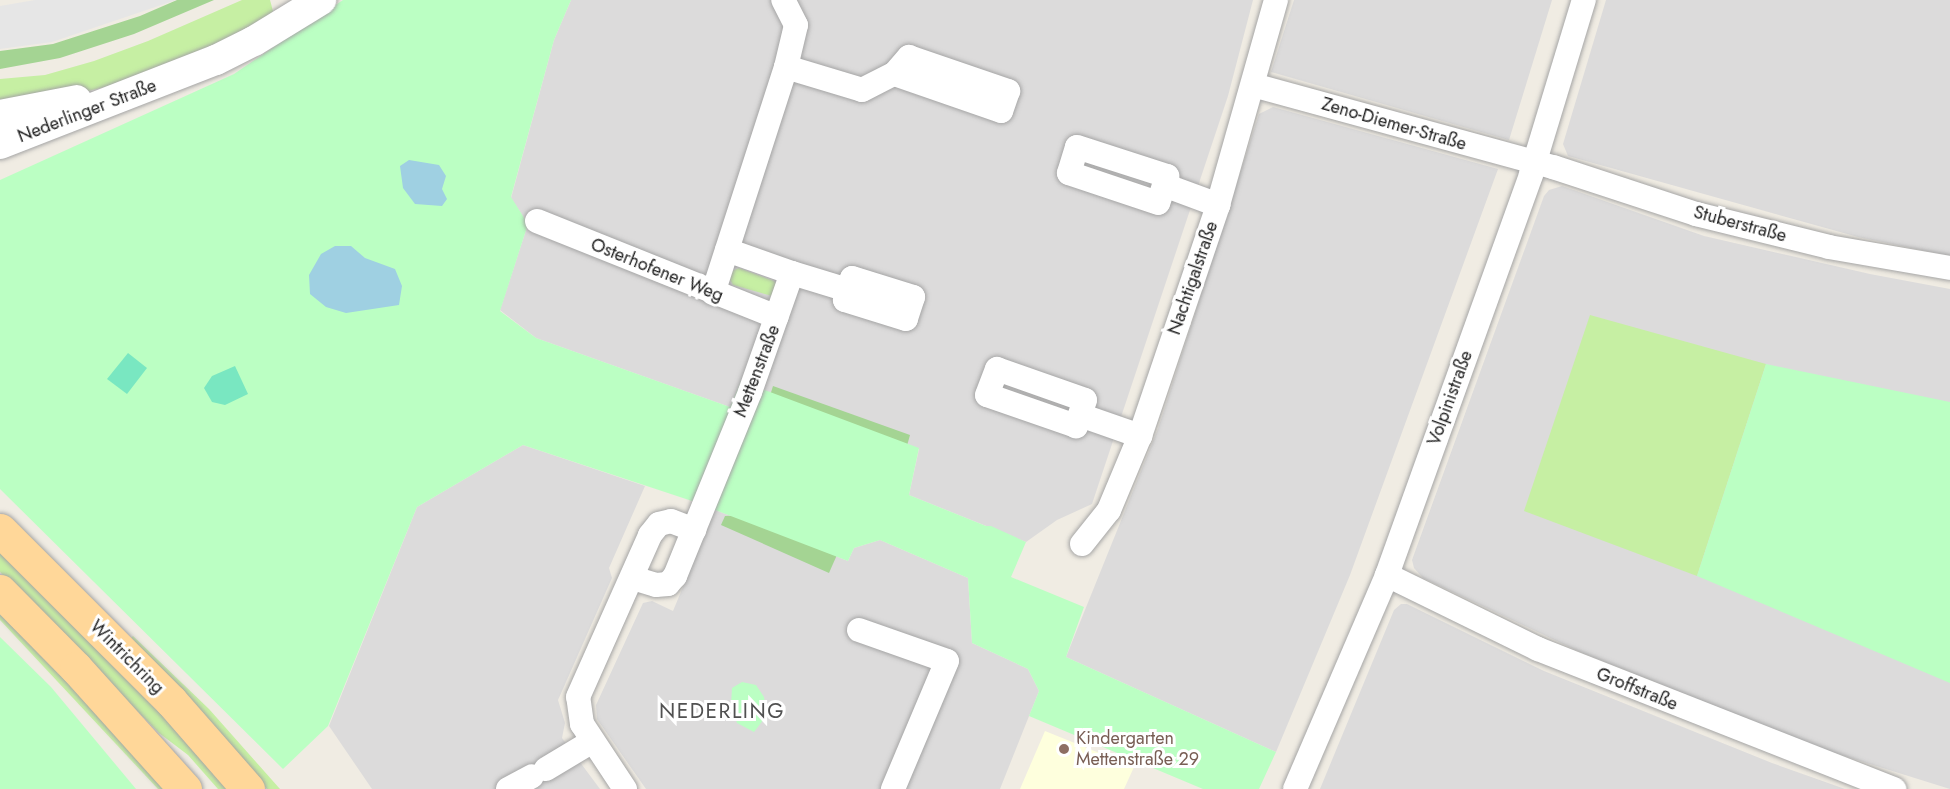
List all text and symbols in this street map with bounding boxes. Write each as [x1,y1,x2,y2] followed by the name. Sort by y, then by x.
[15,75,159,147] street label: Nederlinger Straße
[1319,93,1469,155] street label: Zeno-Diemer-Straße
[1691,201,1789,247] street label: Stuberstraße
[1163,218,1223,338] street label: Nachtigalstraße
[588,234,726,306] street label: Osterhofener Weg
[730,322,784,420] street label: Mettenstraße
[1423,348,1477,448] street label: Volpinistraße
[86,616,168,698] street label: Wintrichring
[1593,663,1681,715] street label: Groffstraße
[659,698,785,724] district label: NEDERLING
[1076,728,1199,771] place label: Kindergarten Mettenstraße 29
[1057,742,1071,756] marker: Kindergarten Mettenstraße 29

